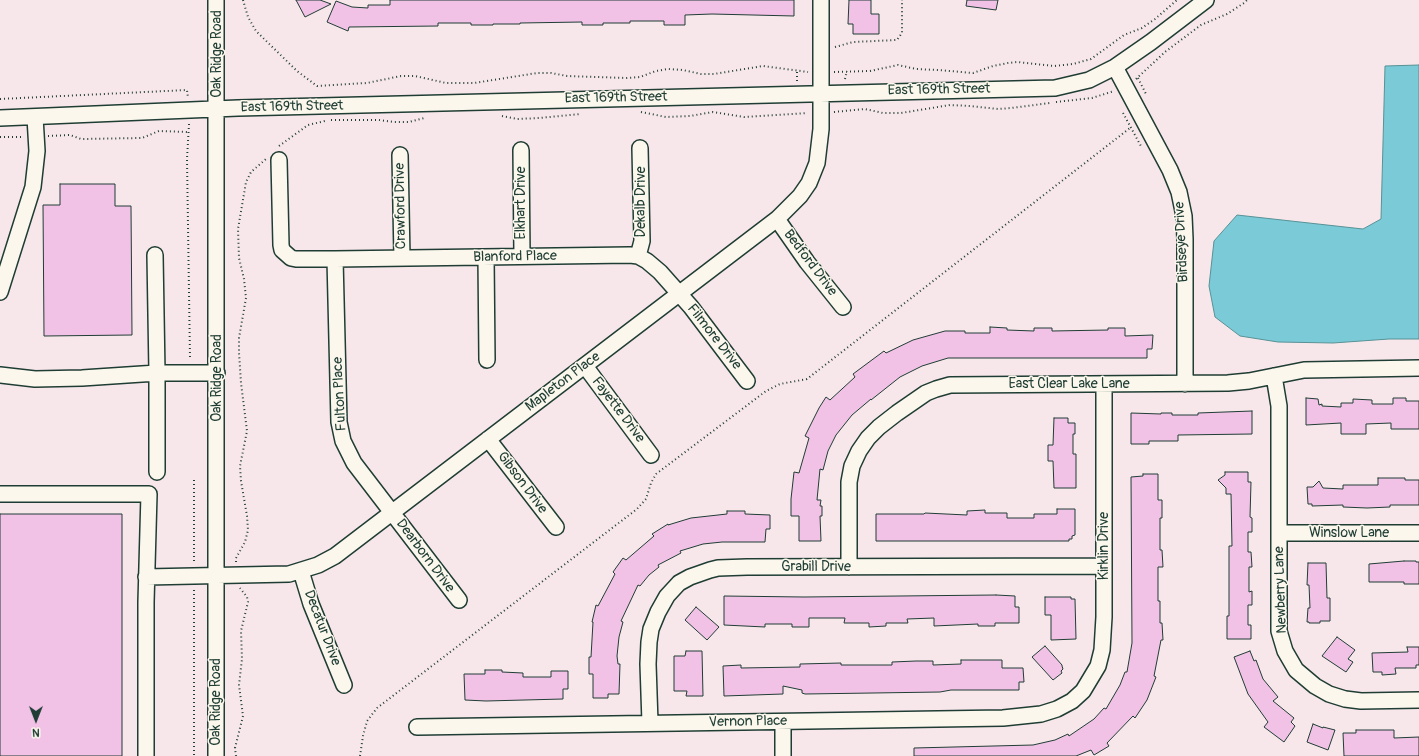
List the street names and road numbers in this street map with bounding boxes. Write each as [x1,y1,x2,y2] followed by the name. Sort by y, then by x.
[209,10,225,98] street label: Oak Ridge Road
[887,81,991,99] street label: East 169th Street
[564,89,668,107] street label: East 169th Street
[240,98,344,116] street label: East 169th Street
[392,163,410,249] street label: Crawford Drive
[513,166,529,240] street label: Elkhart Drive
[633,166,649,238] street label: Dekalb Drive
[1171,201,1193,283] street label: Birdseye Drive
[780,227,840,299] street label: Bedford Drive
[473,248,557,266] street label: Blanford Place
[683,301,745,373] street label: Filmore Drive
[209,334,225,422] street label: Oak Ridge Road
[522,349,604,415] street label: Mapleton Place
[330,356,350,432] street label: Fulton Place
[588,374,648,446] street label: Fayette Drive
[1008,376,1130,392] street label: East Clear Lake Lane
[493,449,551,517] street label: Gibson Drive
[1096,512,1112,580] street label: Kirklin Drive
[392,516,458,596] street label: Dearborn Drive
[1309,525,1389,541] street label: Winslow Lane
[1271,546,1291,634] street label: Newberry Lane
[781,559,851,575] street label: Grabill Drive
[300,588,344,668] street label: Decatur Drive
[208,658,224,746] street label: Oak Ridge Road
[709,713,787,731] street label: Vernon Place

